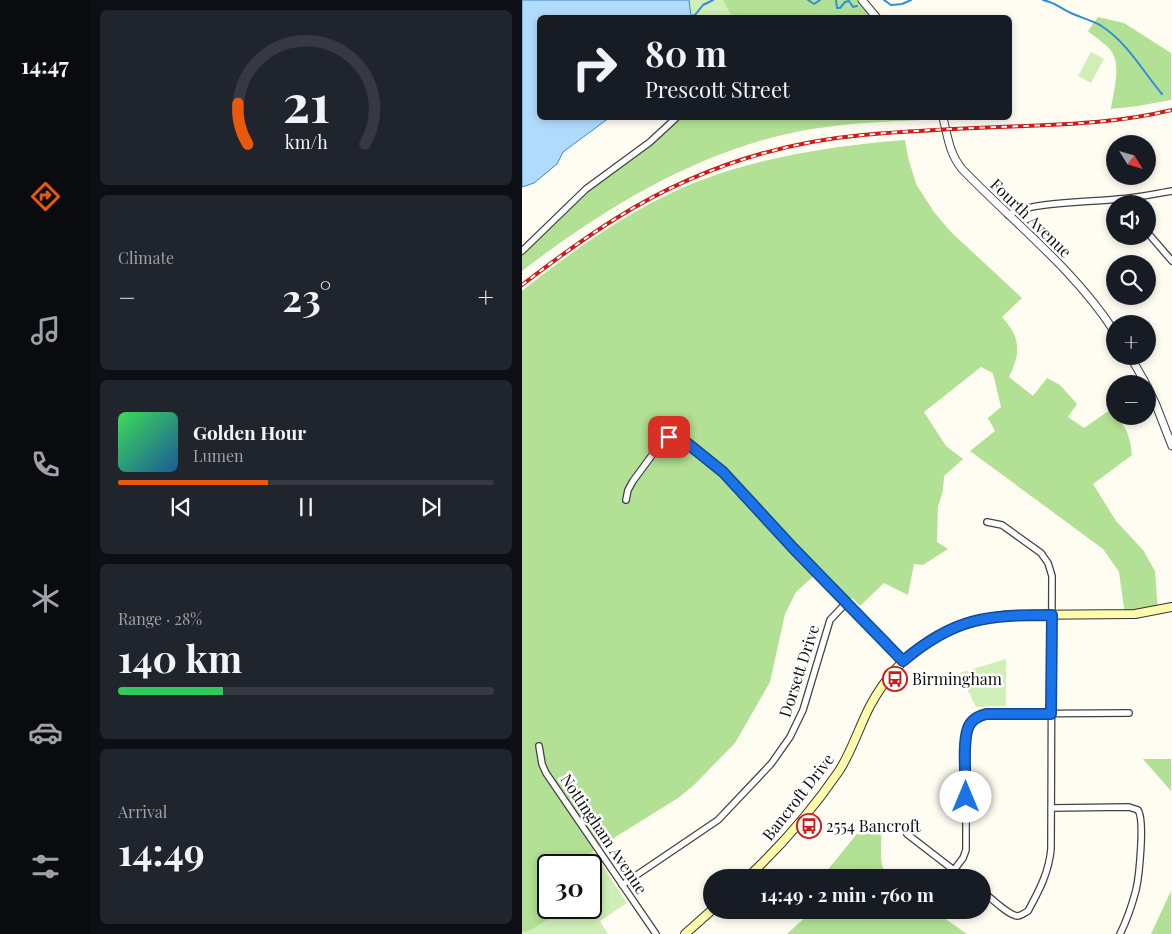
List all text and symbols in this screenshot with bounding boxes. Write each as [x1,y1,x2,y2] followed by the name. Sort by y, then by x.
[645,29,727,76] text: 80 m
[562,35,627,100] icon: right
[21,50,69,80] text: 14:47
[282,67,330,136] text: 21
[645,74,790,104] text: Prescott Street
[285,130,328,153] text: km/h
[1106,135,1156,185] north arrow
[1106,135,1156,425] map controls
[986,174,1076,262] street label: Fourth Avenue
[28,179,63,214] icon: directions
[1106,195,1156,245] button: sound
[118,247,174,268] text: Climate
[1106,255,1156,305] button: search
[282,271,331,322] text: 23°
[118,278,136,315] text: −
[478,278,494,315] text: +
[28,313,63,348] icon: music
[1106,315,1156,365] button: +
[1106,375,1156,425] button: −
[648,416,690,458] pin
[193,419,306,445] text: Golden Hour
[655,423,683,451] icon: arrive
[193,445,244,466] text: Lumen
[28,447,63,482] icon: phone
[167,493,195,521] icon: previous
[292,493,320,521] icon: pause
[417,493,445,521] icon: next
[28,581,63,616] icon: climate
[118,608,202,629] text: Range · 28%
[774,622,823,720] street label: Dorsett Drive
[118,632,242,683] text: 140 km
[882,666,908,692] bus stop icon: Birmingham
[912,668,1002,689] place label: Birmingham
[28,715,63,750] icon: car
[757,749,838,844] street label: Bancroft Drive
[556,769,652,898] street label: Nottingham Avenue
[939,770,991,822] position arrow
[118,801,167,822] text: Arrival
[796,813,822,839] bus stop icon: 2554 Bancroft
[826,815,921,836] place label: 2554 Bancroft
[118,825,205,876] text: 14:49
[28,849,63,884] icon: filters
[537,854,602,919] speed limit sign: 30
[760,881,934,907] text: 14:49 · 2 min · 760 m

